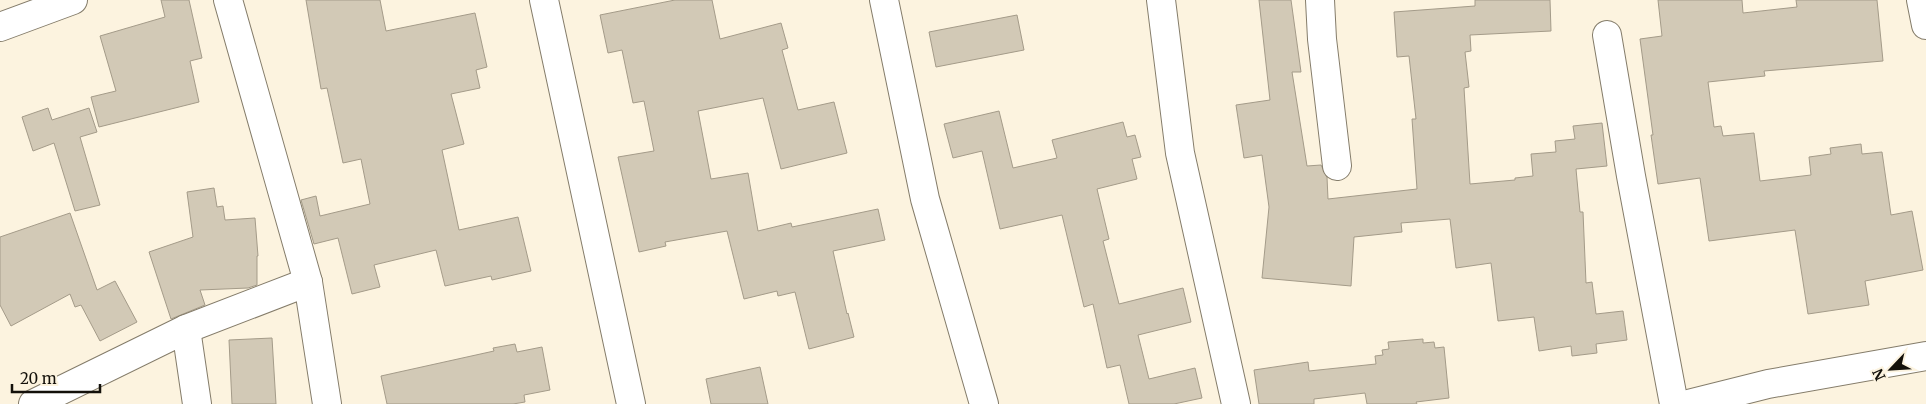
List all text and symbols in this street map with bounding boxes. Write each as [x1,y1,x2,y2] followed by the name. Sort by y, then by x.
[1866,344,1916,394] north arrow
[12,362,100,394] scale bar
[1869,366,1890,383] text: N
[20,369,57,388] text: 20 m

